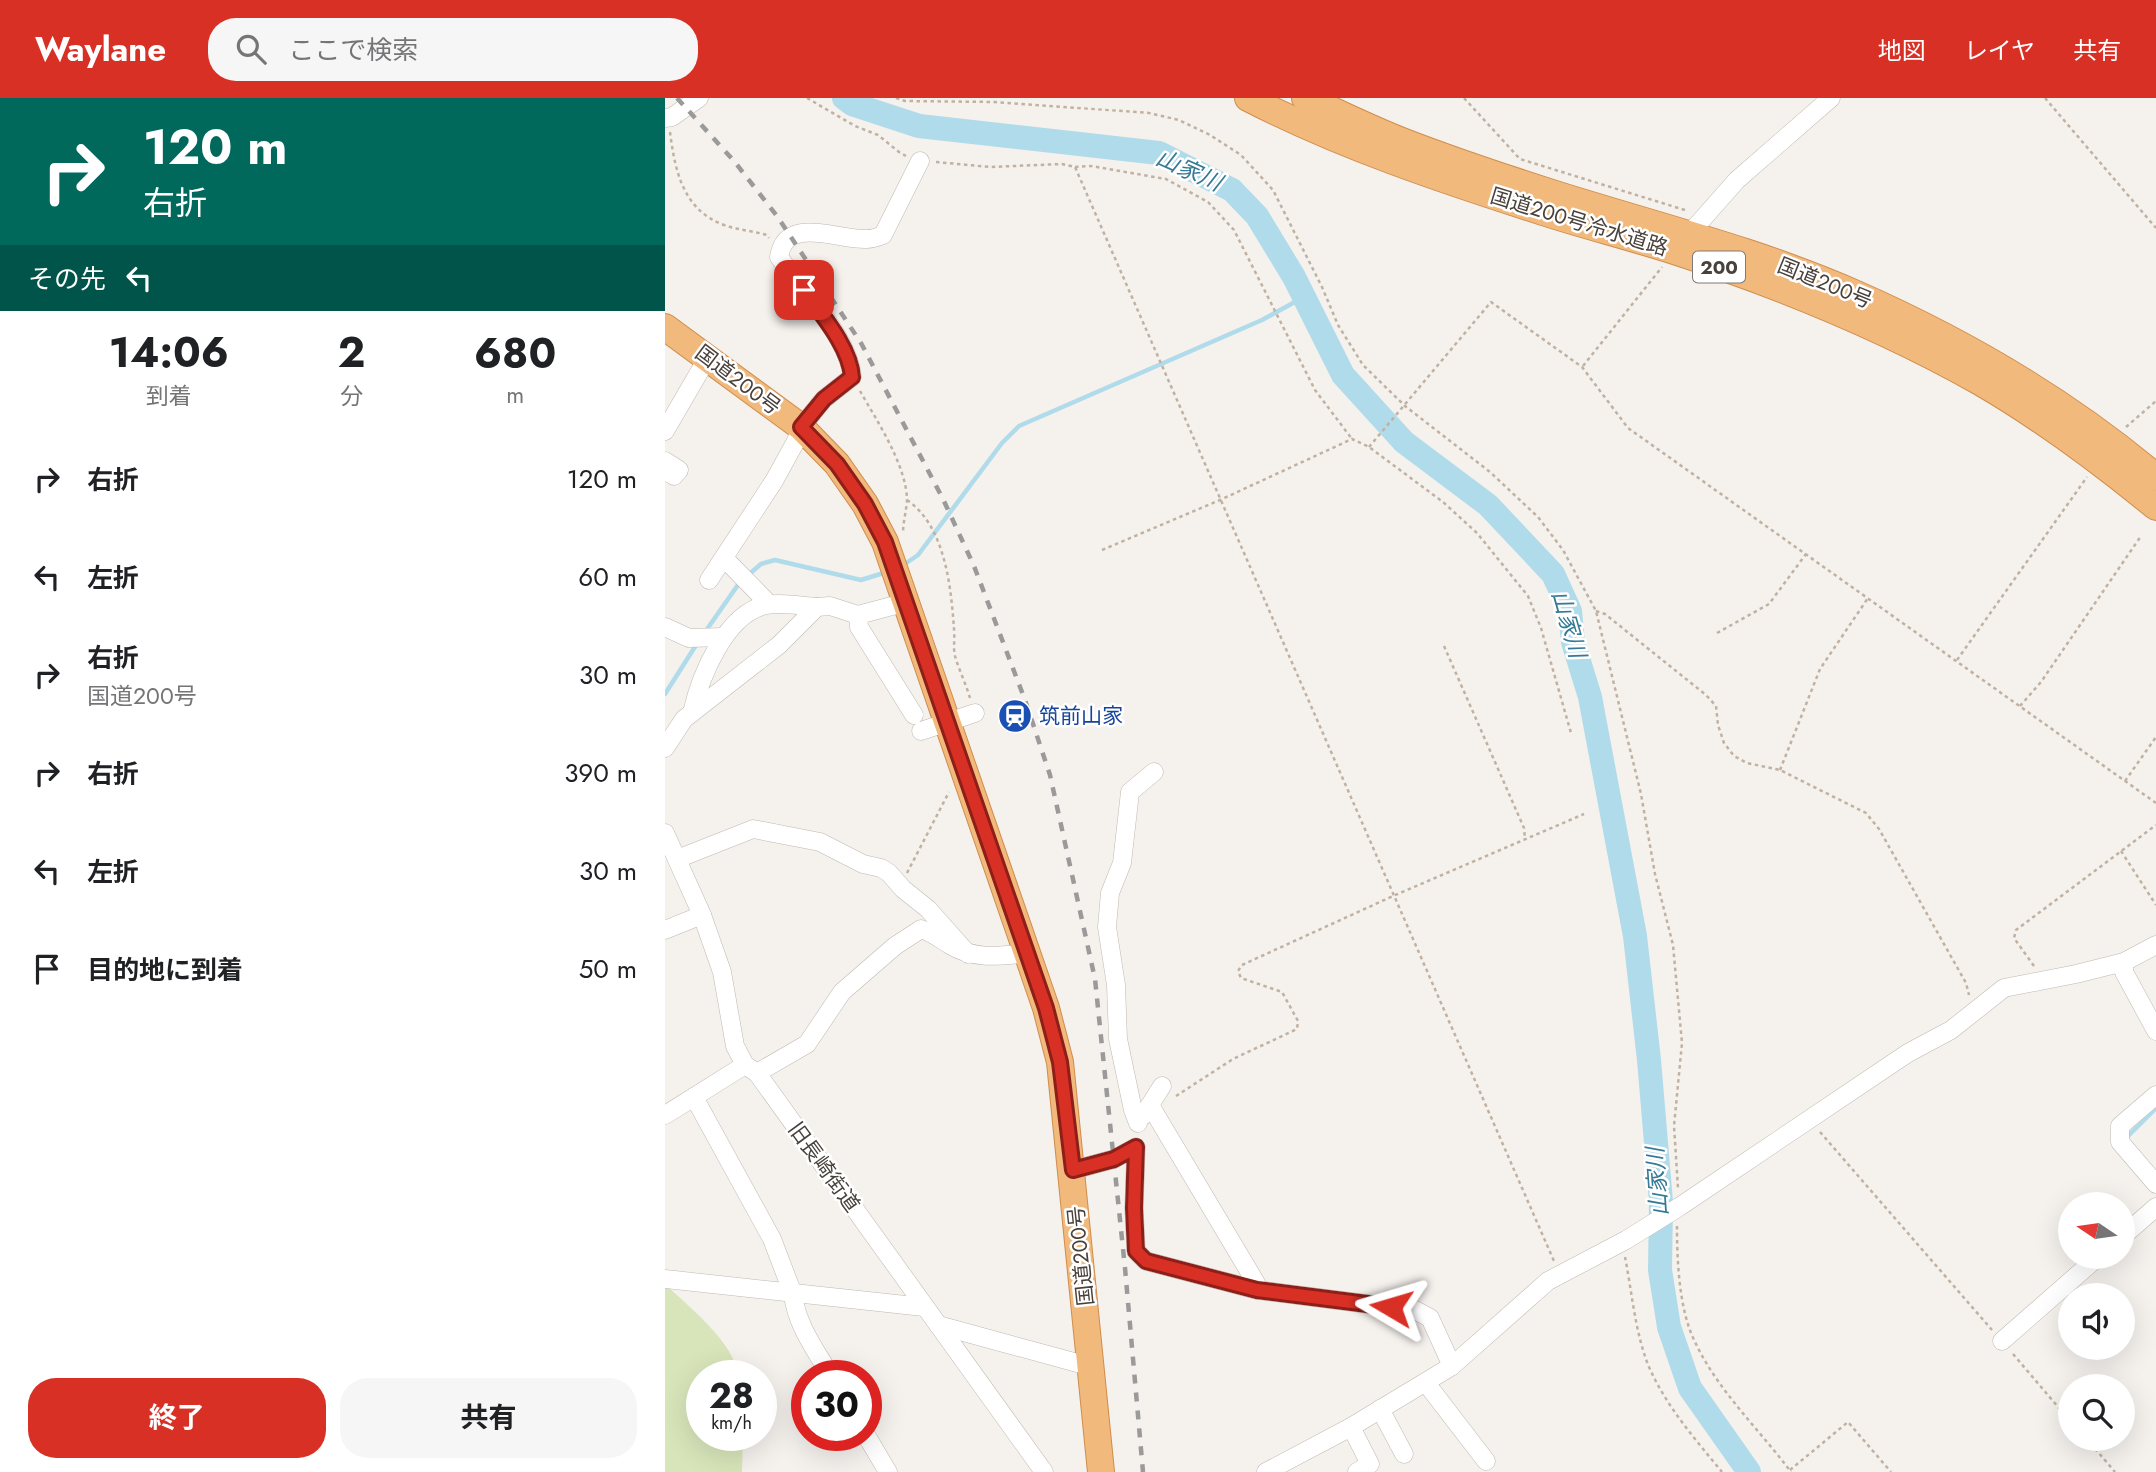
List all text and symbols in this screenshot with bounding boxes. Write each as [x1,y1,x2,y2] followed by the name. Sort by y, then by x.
[208,18,698,81] search box
[35,26,166,73] text: Waylane
[232,30,270,68] icon: search
[288,31,418,69] text: ここで検索
[1878,33,1926,68] text: 地図
[1964,33,2035,68] text: レイヤ
[2073,33,2121,68] text: 共有
[143,112,287,182] text: 120 m
[28,126,119,217] icon: right
[1151,140,1230,201] water label: 山家川
[143,180,207,226] text: 右折
[1487,181,1671,263] street label: 国道200号冷水道路
[1773,250,1877,316] street label: 国道200号
[1693,252,1745,282] road number: 200
[120,259,158,297] icon: left
[28,260,106,298] text: その先
[774,260,834,320] pin
[785,271,823,309] icon: arrive
[109,322,229,383] text: 14:06
[338,322,365,383] text: 2
[474,323,556,384] text: 680
[689,338,787,422] street label: 国道200号
[506,378,524,412] text: m
[146,379,192,413] text: 到着
[340,379,363,413] text: 分
[28,460,66,498] icon: right
[567,460,637,498] text: 120 m
[87,461,139,499] text: 右折
[28,558,66,596] icon: left
[578,558,637,596] text: 60 m
[87,559,139,597] text: 左折
[1543,586,1596,665] water label: 山家川
[87,639,139,677] text: 右折
[28,656,66,694] icon: right
[579,656,637,694] text: 30 m
[87,679,197,713] text: 国道200号
[996,697,1034,735] station icon: 筑前山家
[1039,701,1123,731] place label: 筑前山家
[28,754,66,792] icon: right
[564,754,637,792] text: 390 m
[87,755,139,793] text: 右折
[28,852,66,890] icon: left
[579,852,637,890] text: 30 m
[87,853,139,891] text: 左折
[28,950,66,988] icon: arrive
[579,950,637,988] text: 50 m
[87,951,243,989] text: 目的地に到着
[781,1116,867,1218] street label: 旧長崎街道
[1637,1143,1676,1218] water label: 山家川
[2058,1192,2135,1269] north arrow
[2058,1192,2135,1451] map controls
[1061,1205,1101,1307] street label: 国道200号
[1354,1270,1428,1344] position arrow
[2058,1283,2135,1360] button: sound
[791,1360,882,1451] speed limit sign: 30
[709,1371,754,1421] text: 28
[2058,1374,2135,1451] button: search
[28,1378,326,1458] button: 終了
[340,1378,637,1458] button: 共有
[711,1410,752,1436] text: km/h

